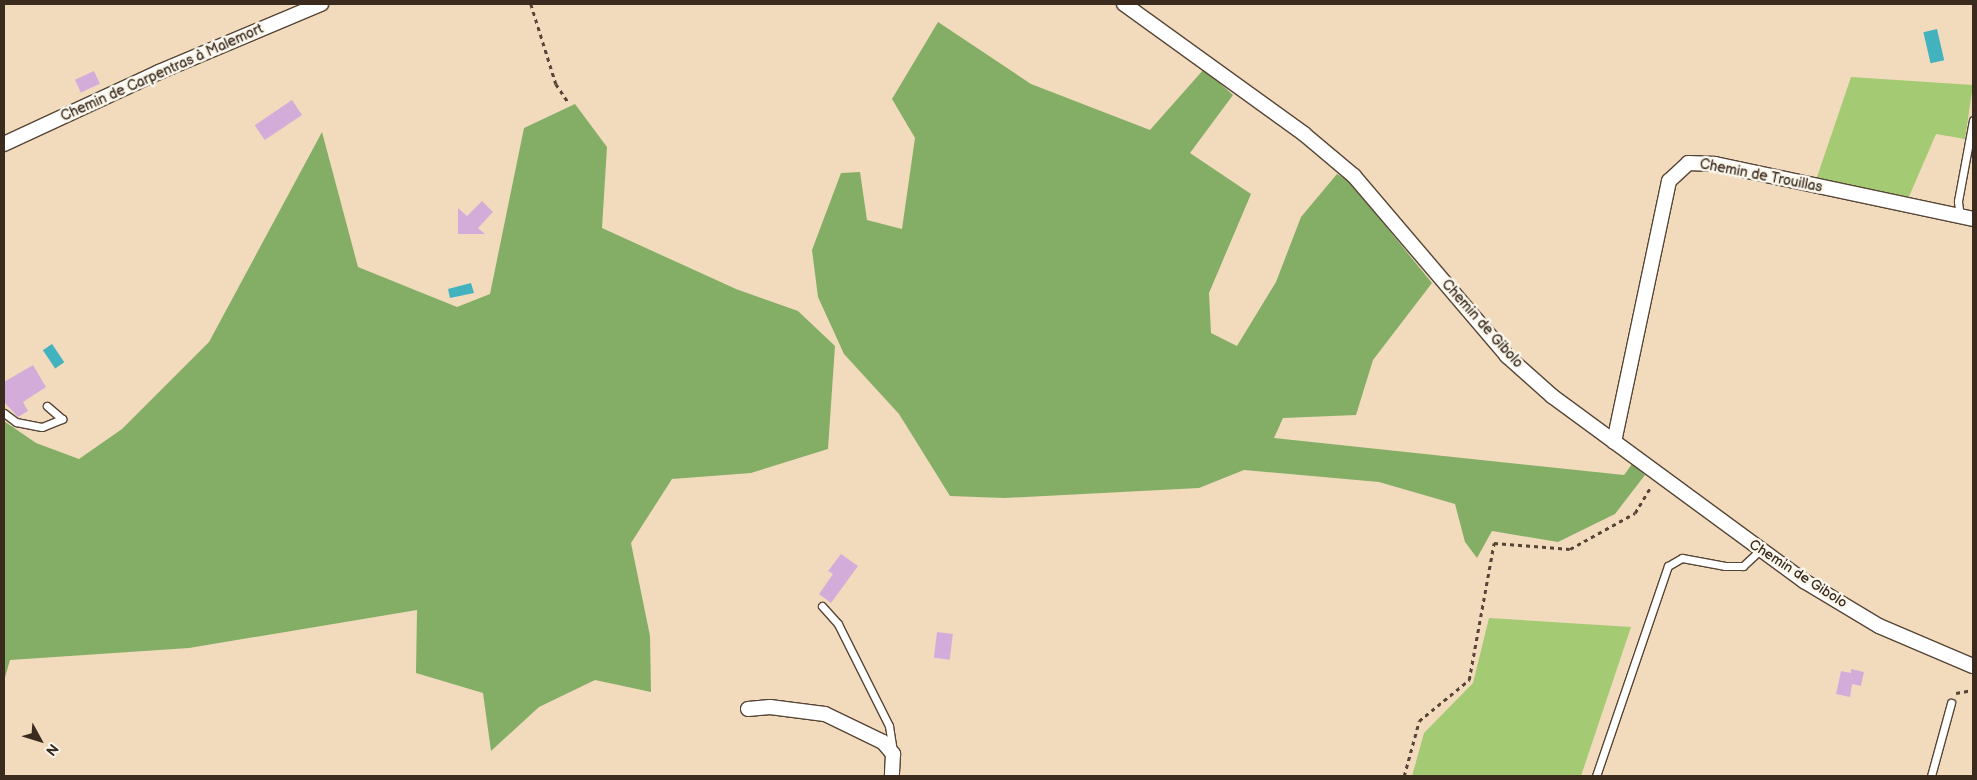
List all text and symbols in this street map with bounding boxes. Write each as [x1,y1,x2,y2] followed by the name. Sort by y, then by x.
[58,21,266,125] street label: Chemin de Carpentras à Malemort
[1698,156,1824,196] street label: Chemin de Trouillas
[1438,276,1526,372] street label: Chemin de Gibolo
[1746,536,1850,612] street label: Chemin de Gibolo
[15,715,65,765] north arrow
[42,740,62,759] text: N

